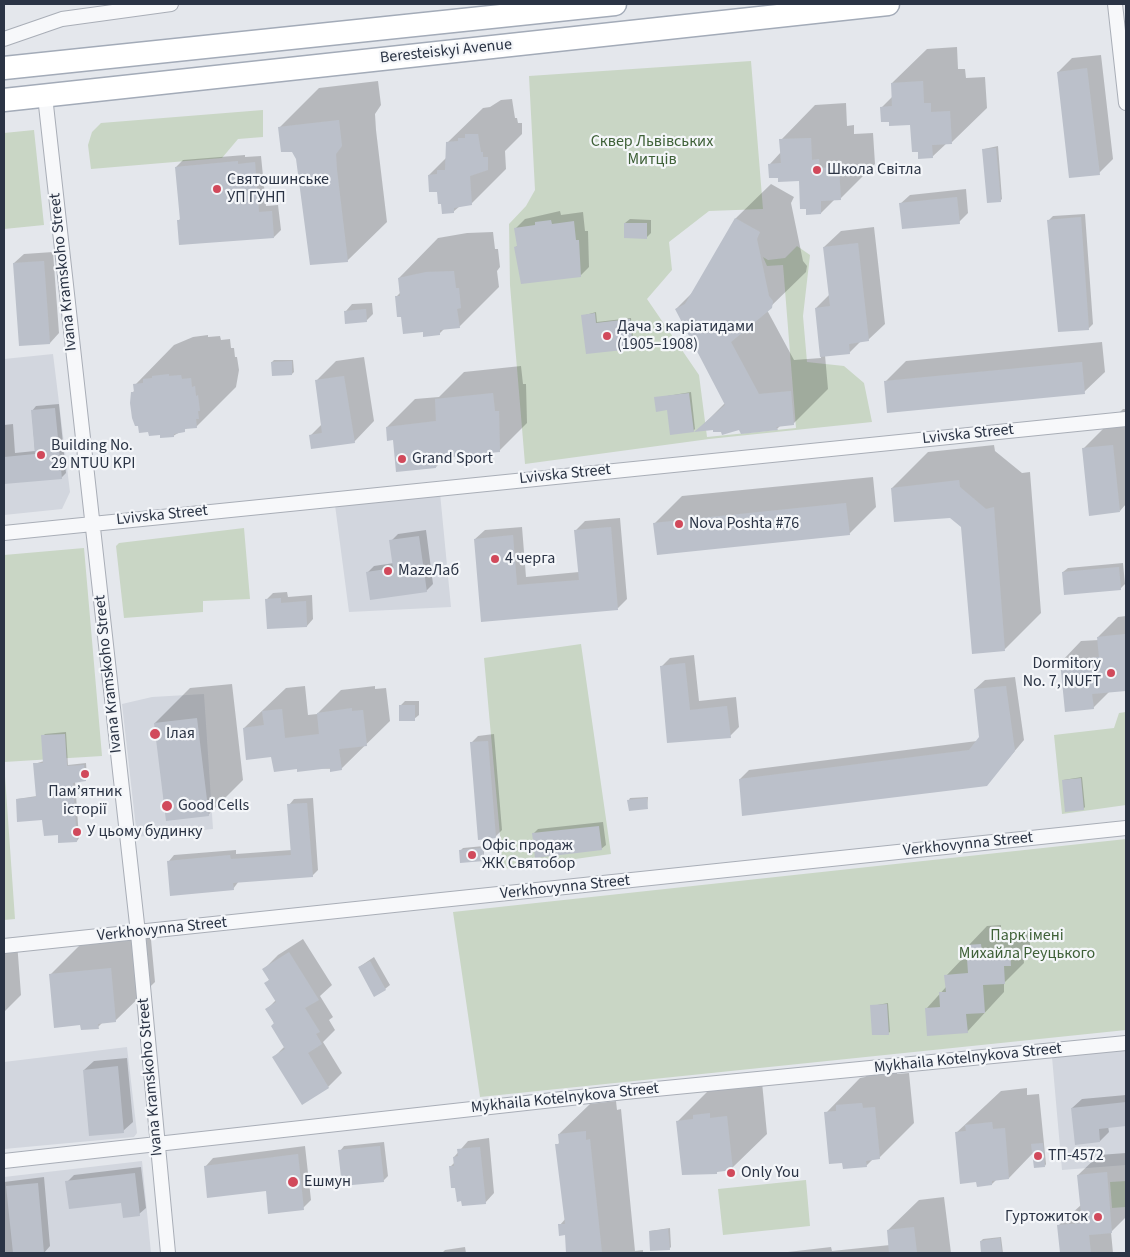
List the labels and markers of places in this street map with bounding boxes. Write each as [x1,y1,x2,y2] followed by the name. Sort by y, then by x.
[827,160,922,180] place label: Школа Світла
[811,164,823,176] marker: Школа Світла
[227,170,329,208] place label: Святошинське УП ГУНП
[211,183,223,195] marker: Святошинське УП ГУНП
[617,317,754,355] place label: Дача з каріатидами (1905–1908)
[601,330,613,342] marker: Дача з каріатидами (1905–1908)
[51,436,135,474] place label: Building No. 29 NTUU KPI
[35,449,47,461] marker: Building No. 29 NTUU KPI
[412,449,493,469] place label: Grand Sport
[396,453,408,465] marker: Grand Sport
[689,514,799,534] place label: Nova Poshta #76
[673,518,685,530] marker: Nova Poshta #76
[505,549,555,569] place label: 4 черга
[489,553,501,565] marker: 4 черга
[398,561,459,581] place label: MazeЛаб
[382,565,394,577] marker: MazeЛаб
[1023,654,1101,692] place label: Dormitory No. 7, NUFT
[1105,667,1117,679] marker: Dormitory No. 7, NUFT
[166,724,195,744] place label: Ілая
[148,727,162,741] marker: Ілая
[79,768,91,780] marker: Пам’ятник історії
[48,782,122,820] place label: Пам’ятник історії
[178,796,249,816] place label: Good Cells
[160,799,174,813] marker: Good Cells
[87,822,202,842] place label: У цьому будинку
[71,826,83,838] marker: У цьому будинку
[482,836,575,874] place label: Офіс продаж ЖК Святобор
[466,849,478,861] marker: Офіс продаж ЖК Святобор
[1048,1146,1104,1166] place label: ТП-4572
[1032,1150,1044,1162] marker: ТП-4572
[741,1163,799,1183] place label: Only You
[725,1167,737,1179] marker: Only You
[304,1172,351,1192] place label: Ешмун
[286,1175,300,1189] marker: Ешмун
[1005,1207,1088,1227] place label: Гуртожиток
[1092,1211,1104,1223] marker: Гуртожиток

